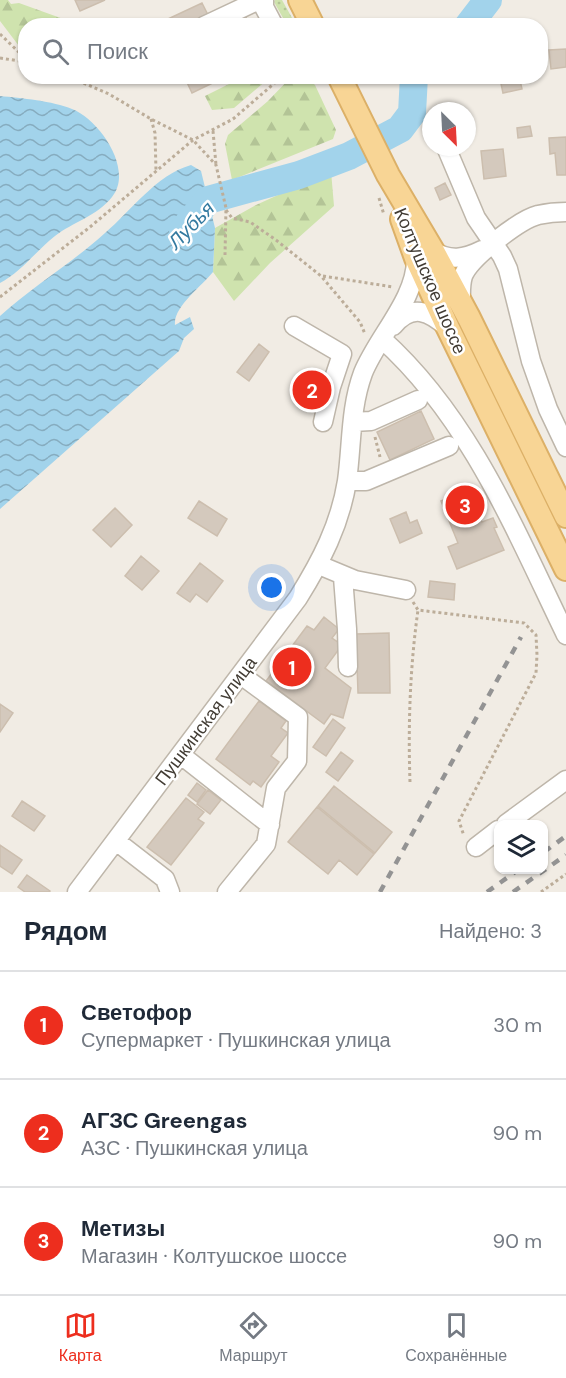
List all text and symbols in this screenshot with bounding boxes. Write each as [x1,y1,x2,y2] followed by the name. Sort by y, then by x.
[18,18,548,84] search box
[39,35,72,68] icon: search
[87,37,148,66] text: Поиск
[422,102,476,156] north arrow
[161,195,220,256] water label: Лубья
[388,204,472,358] street label: Колтушское шоссе
[292,368,332,412] pin: 2
[446,482,484,528] pin: 3
[257,573,286,602] your location
[272,644,312,690] pin: 1
[150,651,263,790] street label: Пушкинская улица
[494,820,548,874] map controls
[494,820,548,874] button: layers
[24,914,107,948] text: Рядом
[439,918,542,944] text: Найдено: 3
[81,998,192,1027] text: Светофор
[40,1012,47,1038] text: 1
[493,1012,542,1038] text: 30 m
[81,1027,391,1053] text: Супермаркет · Пушкинская улица
[81,1106,247,1135] text: АГЗС Greengas
[38,1120,49,1146] text: 2
[493,1120,542,1146] text: 90 m
[81,1135,308,1161] text: АЗС · Пушкинская улица
[81,1214,165,1243] text: Метизы
[37,1228,50,1254] text: 3
[493,1228,542,1254] text: 90 m
[81,1243,347,1269] text: Магазин · Колтушское шоссе
[59,1309,102,1366] tab: Карта
[219,1309,288,1366] tab: Маршрут
[405,1309,507,1366] tab: Сохранённые

